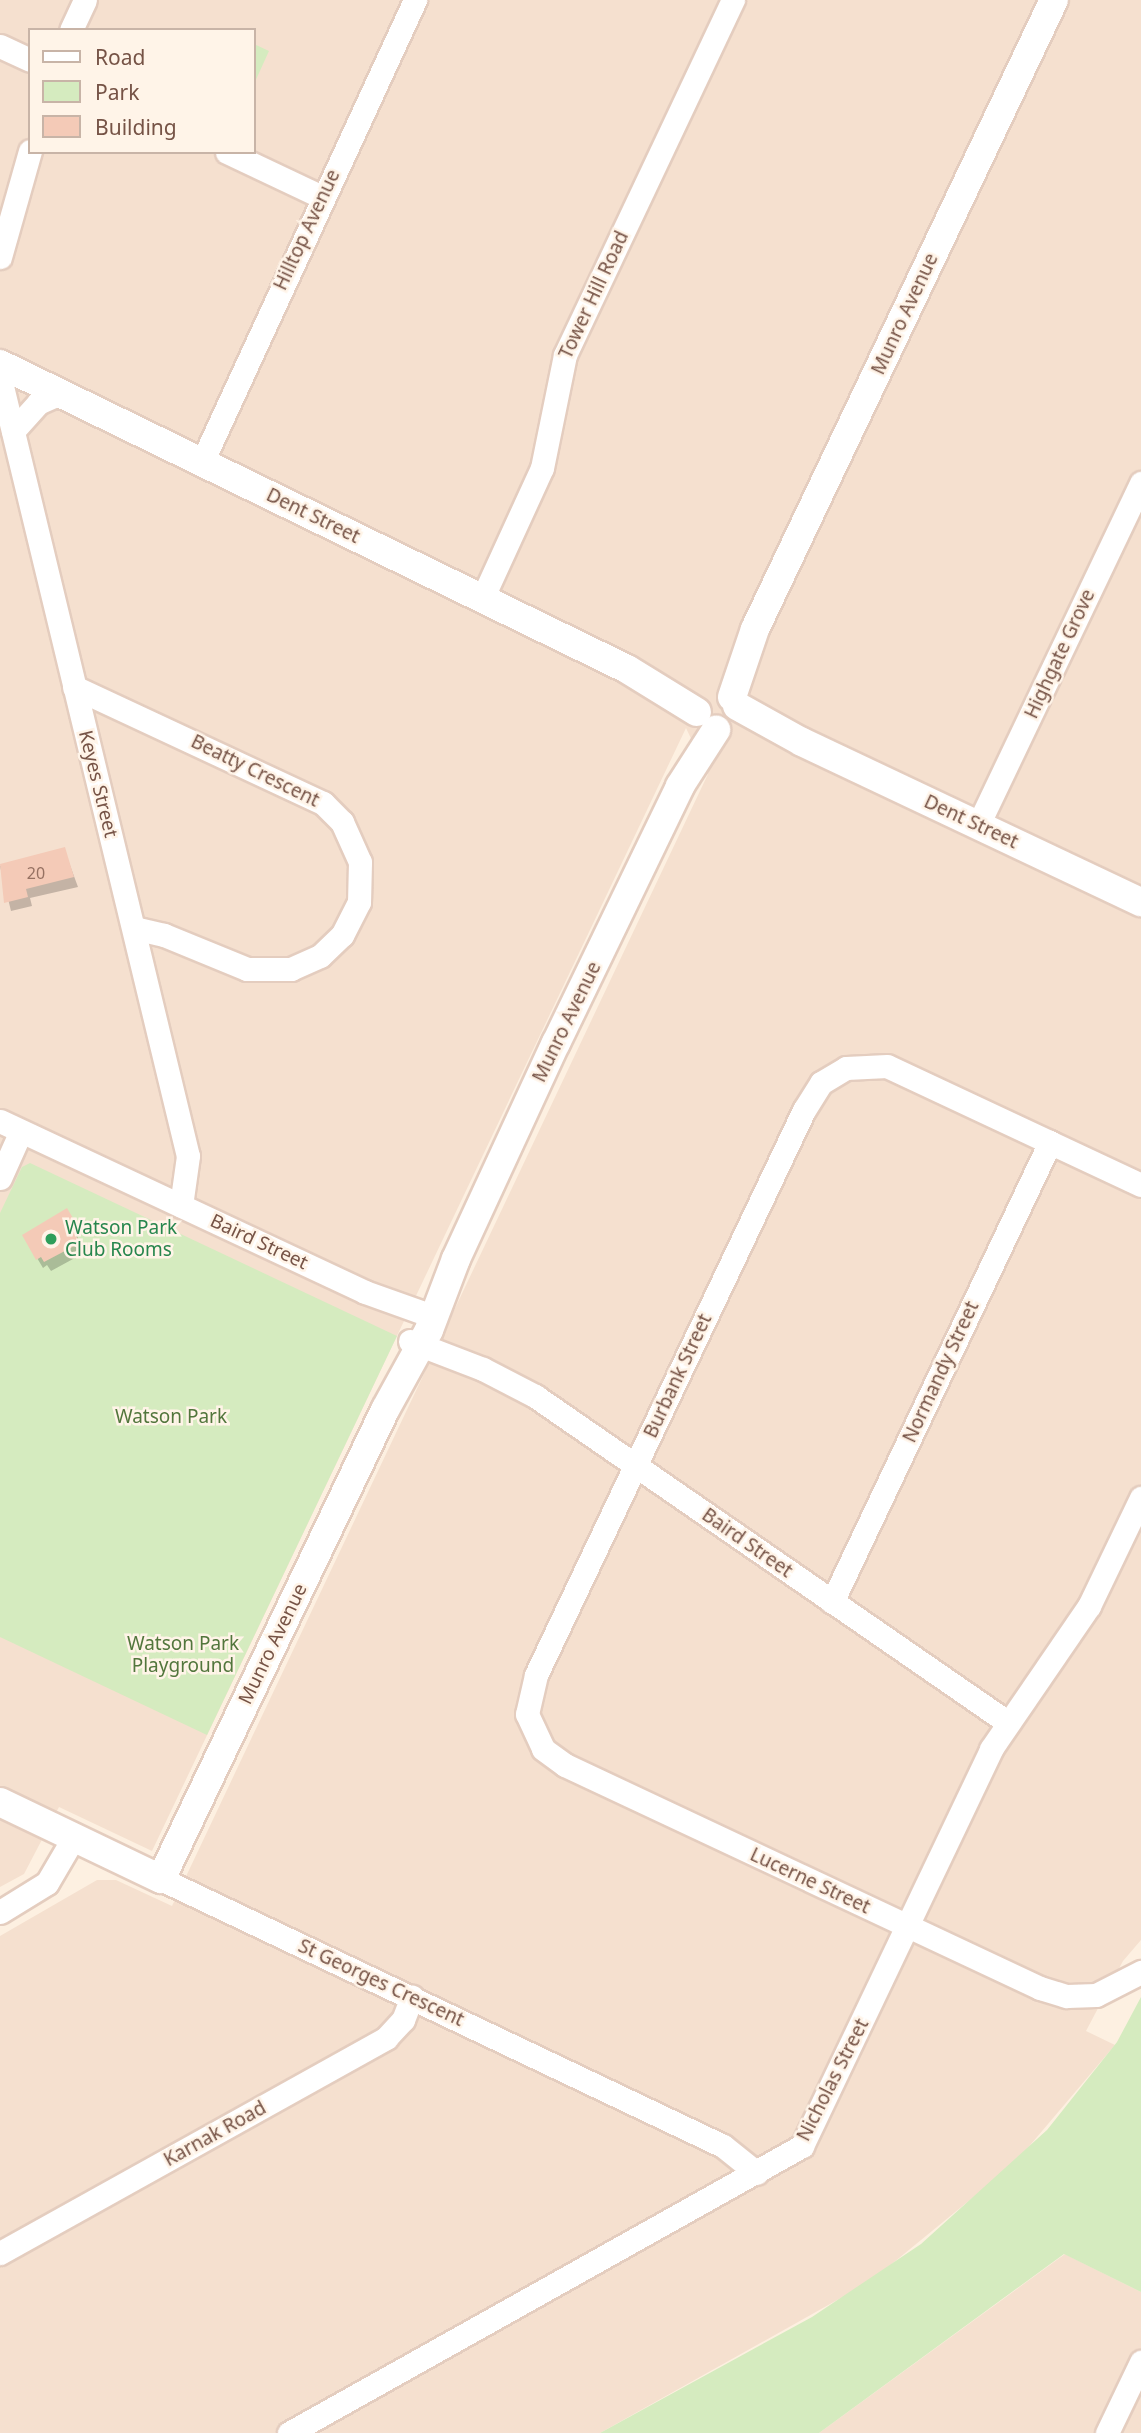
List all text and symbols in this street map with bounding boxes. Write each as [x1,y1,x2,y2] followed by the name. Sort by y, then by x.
[28,28,256,154] legend
[95,43,145,71] text: Road
[95,78,139,106] text: Park
[95,113,177,141] text: Building
[269,166,345,294] street label: Hilltop Avenue
[554,228,634,362] street label: Tower Hill Road
[867,250,943,378] street label: Munro Avenue
[263,484,363,548] street label: Dent Street
[1020,586,1100,722] street label: Highgate Grove
[74,728,122,840] street label: Keyes Street
[187,730,323,812] street label: Beatty Crescent
[920,790,1022,854] street label: Dent Street
[27,863,45,883] house number: 20
[528,958,606,1086] street label: Munro Avenue
[207,1209,311,1275] street label: Baird Street
[65,1217,177,1261] place label: Watson Park Club Rooms
[43,1231,59,1247] marker: Watson Park Club Rooms
[898,1298,984,1446] street label: Normandy Street
[639,1310,717,1442] street label: Burbank Street
[115,1406,227,1428] park label: Watson Park
[697,1504,797,1582] street label: Baird Street
[234,1580,312,1708] street label: Munro Avenue
[127,1633,239,1677] park label: Watson Park Playground
[746,1843,874,1919] street label: Lucerne Street
[295,1935,467,2031] street label: St Georges Crescent
[792,2015,874,2145] street label: Nicholas Street
[160,2097,270,2171] street label: Karnak Road

